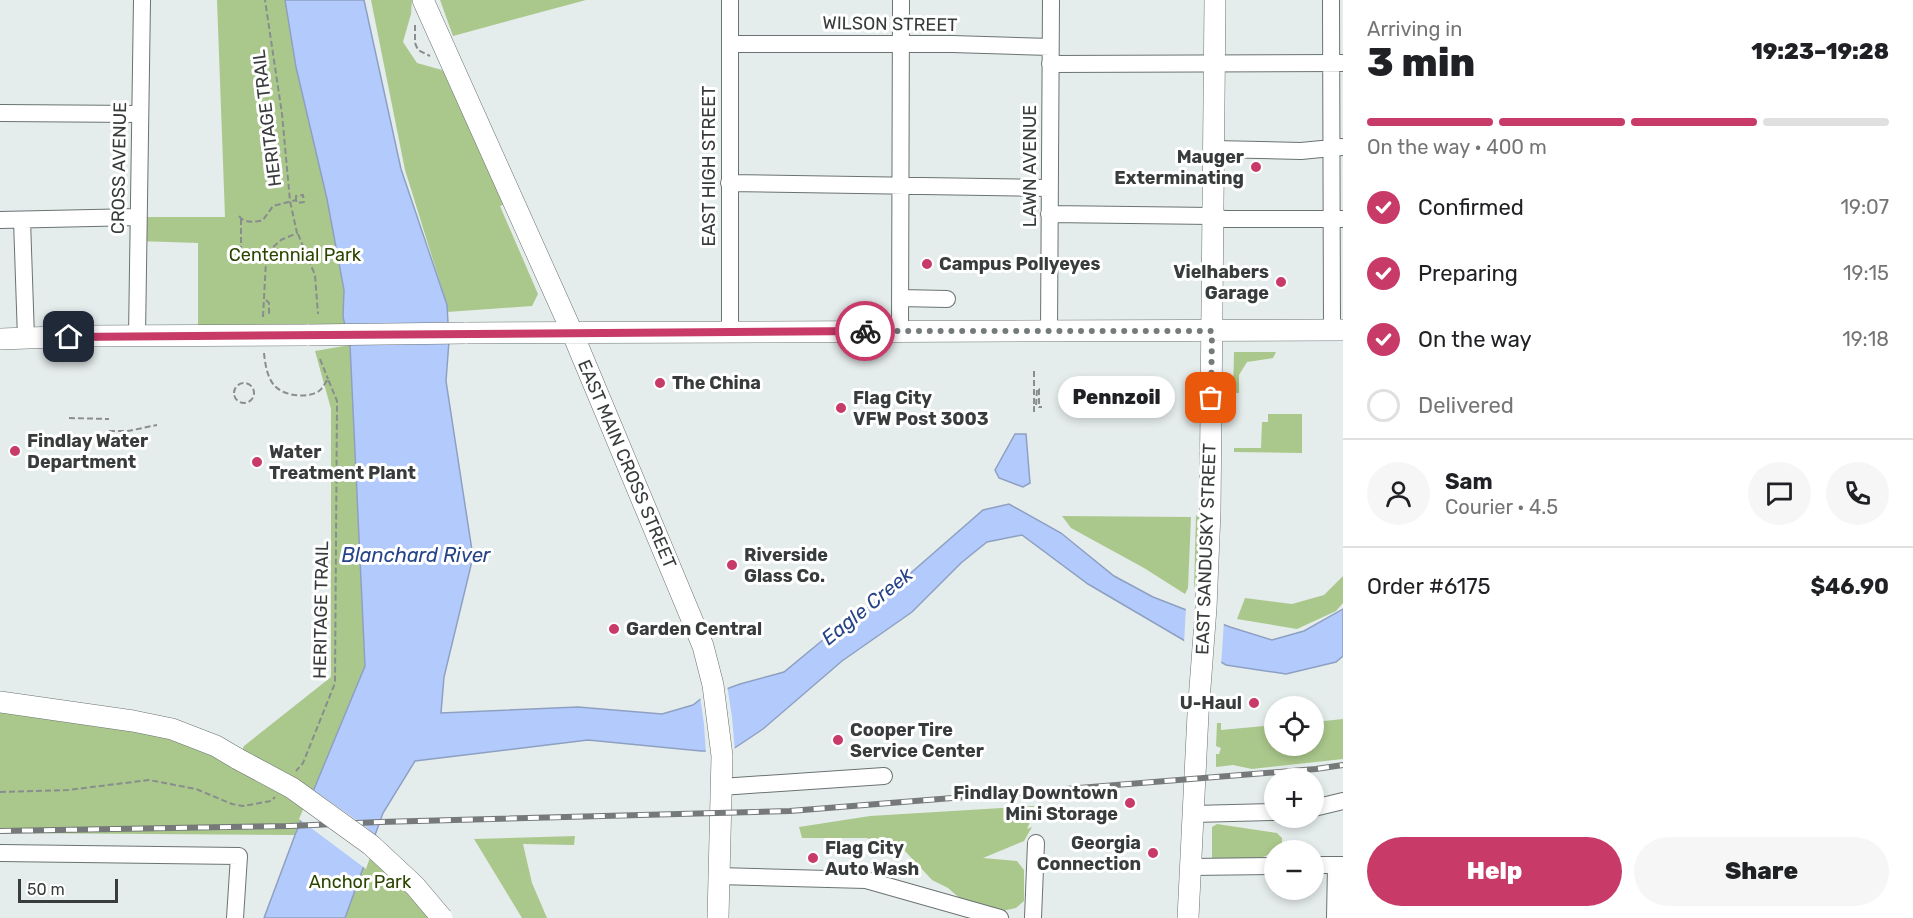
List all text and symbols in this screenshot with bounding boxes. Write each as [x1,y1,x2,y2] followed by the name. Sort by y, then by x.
[822,12,958,36] street label: WILSON STREET
[1367,17,1462,41] text: Arriving in
[1751,38,1889,65] text: 19:23–19:28
[1367,40,1475,86] text: 3 min
[248,48,286,188] street label: HERITAGE TRAIL
[698,85,720,247] street label: EAST HIGH STREET
[107,102,131,234] street label: CROSS AVENUE
[1019,105,1041,227] street label: LAWN AVENUE
[1367,135,1547,159] text: On the way · 400 m
[1114,146,1244,189] place label: Mauger Exterminating
[1249,160,1263,174] marker: Mauger Exterminating
[1367,191,1400,224] icon: check
[1418,194,1524,221] text: Confirmed
[1841,195,1889,219] text: 19:07
[229,244,362,266] park label: Centennial Park
[939,253,1101,275] place label: Campus Pollyeyes
[920,257,934,271] marker: Campus Pollyeyes
[1367,257,1400,290] icon: check
[1418,260,1518,287] text: Preparing
[1173,261,1269,304] place label: Vielhabers Garage
[1843,261,1889,285] text: 19:15
[1274,275,1288,289] marker: Vielhabers Garage
[835,301,895,361] courier
[43,311,94,362] pin
[849,315,882,348] icon: bike
[52,320,85,353] icon: home
[1367,323,1400,356] icon: check
[1418,326,1532,353] text: On the way
[1842,327,1889,351] text: 19:18
[573,356,681,572] street label: EAST MAIN CROSS STREET
[672,372,761,394] place label: The China
[1185,372,1236,423] pin
[653,376,667,390] marker: The China
[1058,377,1175,419] callout: Pennzoil
[1194,381,1227,414] icon: bag
[1072,385,1161,409] text: Pennzoil
[853,387,989,430] place label: Flag City VFW Post 3003
[1418,392,1514,419] text: Delivered
[834,401,848,415] marker: Flag City VFW Post 3003
[27,430,148,473] place label: Findlay Water Department
[269,441,416,484] place label: Water Treatment Plant
[1191,443,1221,655] street label: EAST SANDUSKY STREET
[8,444,22,458] marker: Findlay Water Department
[250,455,264,469] marker: Water Treatment Plant
[1367,462,1430,525] button: person
[1748,462,1811,525] button: chat
[1826,462,1889,525] button: phone
[1445,468,1493,495] text: Sam
[1445,495,1558,519] text: Courier · 4.5
[309,541,333,679] street label: HERITAGE TRAIL
[342,543,492,567] water label: Blanchard River
[744,544,828,587] place label: Riverside Glass Co.
[725,558,739,572] marker: Riverside Glass Co.
[817,562,918,650] water label: Eagle Creek
[1367,573,1491,600] text: Order #6175
[1811,573,1889,600] text: $46.90
[626,618,762,640] place label: Garden Central
[607,622,621,636] marker: Garden Central
[1180,692,1242,714] place label: U-Haul
[1247,696,1261,710] marker: U-Haul
[1264,696,1324,900] map controls
[1264,696,1324,756] button: locate
[850,719,984,762] place label: Cooper Tire Service Center
[831,733,845,747] marker: Cooper Tire Service Center
[1264,768,1324,828] button: +
[953,782,1118,825] place label: Findlay Downtown Mini Storage
[1123,796,1137,810] marker: Findlay Downtown Mini Storage
[1037,832,1141,875] place label: Georgia Connection
[825,837,919,880] place label: Flag City Auto Wash
[1367,837,1622,906] button: Help
[1634,837,1889,906] button: Share
[1264,840,1324,900] button: −
[1146,846,1160,860] marker: Georgia Connection
[806,851,820,865] marker: Flag City Auto Wash
[309,871,412,893] park label: Anchor Park
[18,876,118,904] scale bar
[27,880,65,899] text: 50 m

